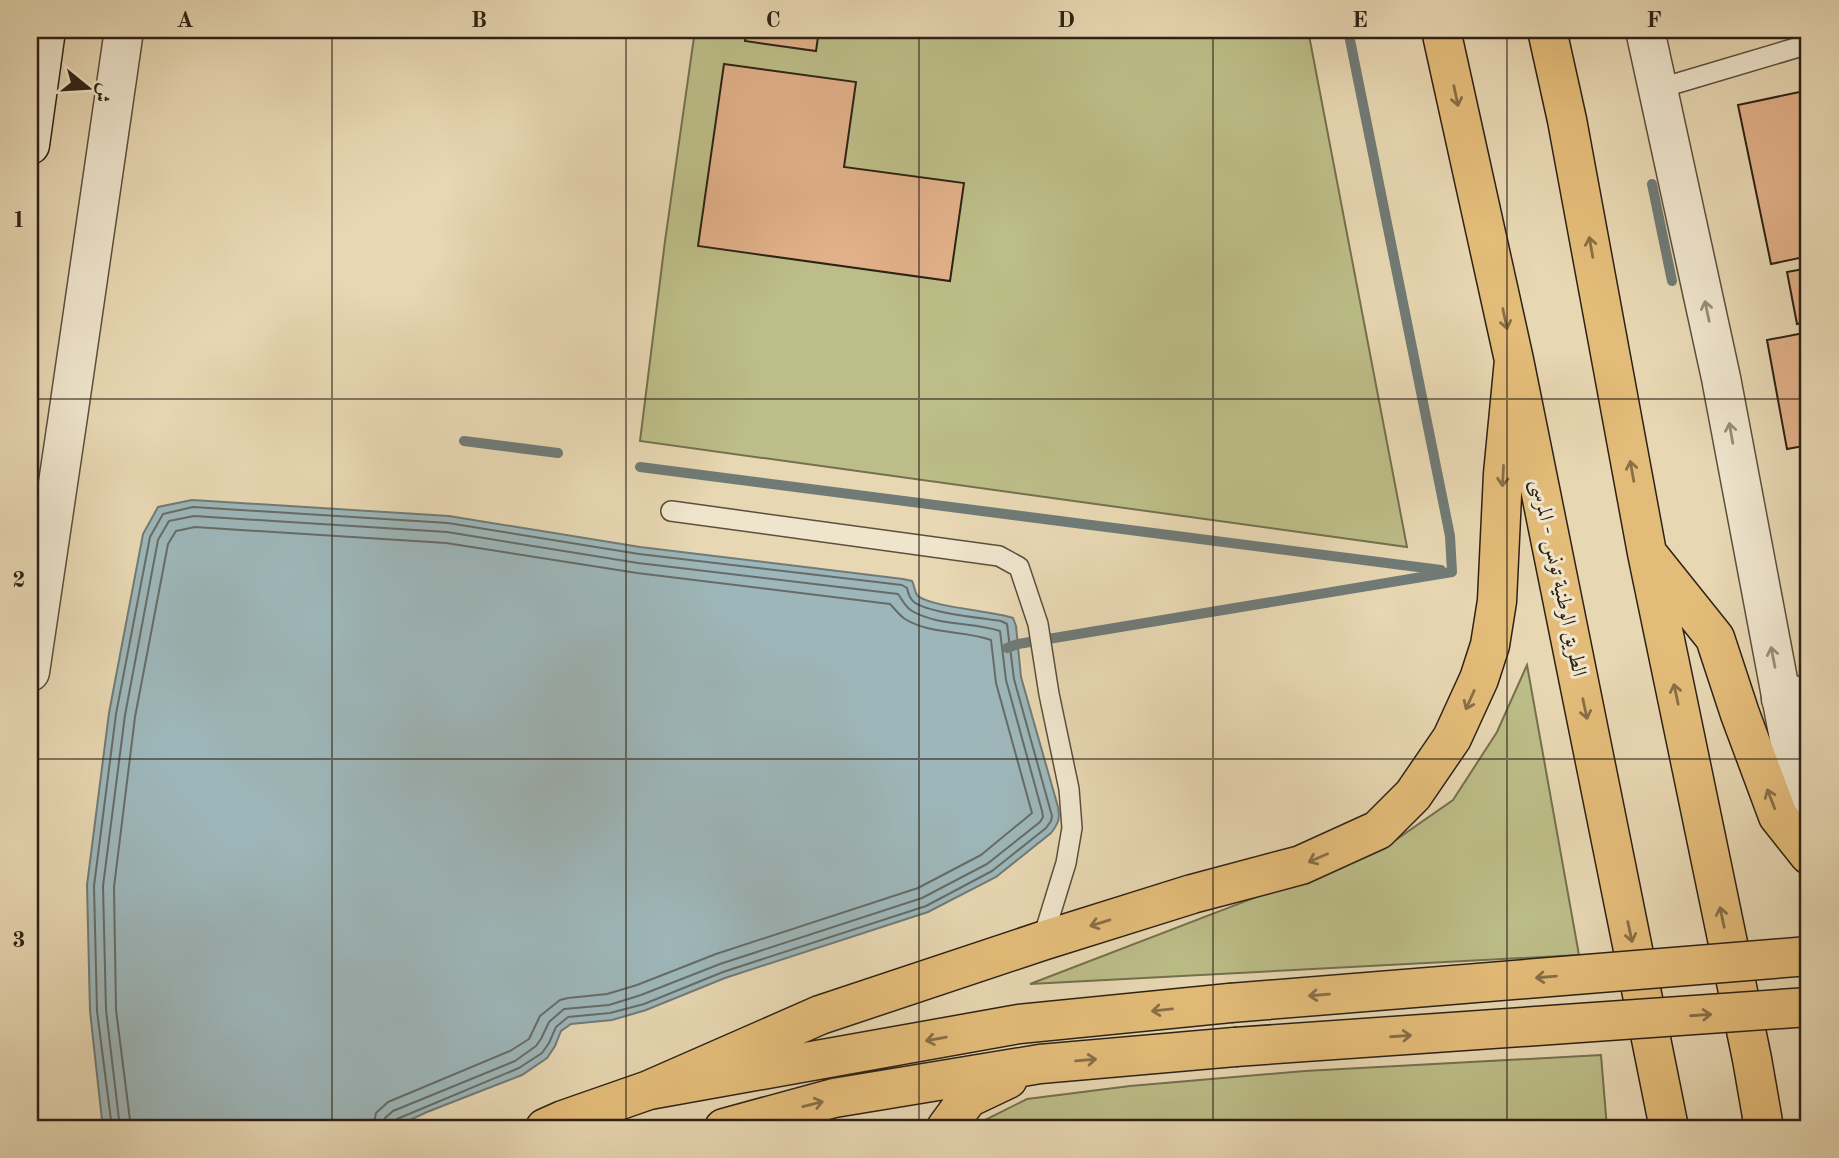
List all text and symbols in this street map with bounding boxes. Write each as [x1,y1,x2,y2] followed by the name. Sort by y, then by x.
[176,9,194,32] text: A
[471,9,487,32] text: B
[765,9,781,32] text: C
[1057,9,1075,32] text: D
[1352,9,1368,32] text: E
[1646,9,1662,32] text: F
[52,52,122,122] north arrow
[90,81,114,104] text: ش
[1450,84,1463,107] one-way arrow
[12,209,26,232] text: 1
[1584,236,1597,259] one-way arrow
[1700,300,1713,323] one-way arrow
[1498,307,1512,330] one-way arrow
[1724,422,1738,445] one-way arrow
[1625,460,1638,483] one-way arrow
[1496,465,1509,487] one-way arrow
[1524,478,1589,679] street label: الطريق الوطنية تونس - المرسى
[12,569,26,592] text: 2
[1766,646,1780,669] one-way arrow
[1669,683,1683,706] one-way arrow
[1463,688,1476,710] one-way arrow
[1579,697,1592,720] one-way arrow
[1764,788,1777,810] one-way arrow
[1307,852,1329,865] one-way arrow
[1715,906,1729,929] one-way arrow
[1089,918,1111,931] one-way arrow
[1624,920,1638,943] one-way arrow
[12,929,26,952] text: 3
[1535,971,1558,984] one-way arrow
[1308,989,1331,1002] one-way arrow
[1151,1004,1174,1017] one-way arrow
[1689,1008,1712,1021] one-way arrow
[1389,1029,1411,1042] one-way arrow
[925,1033,948,1046] one-way arrow
[1074,1053,1097,1066] one-way arrow
[802,1097,824,1110] one-way arrow

